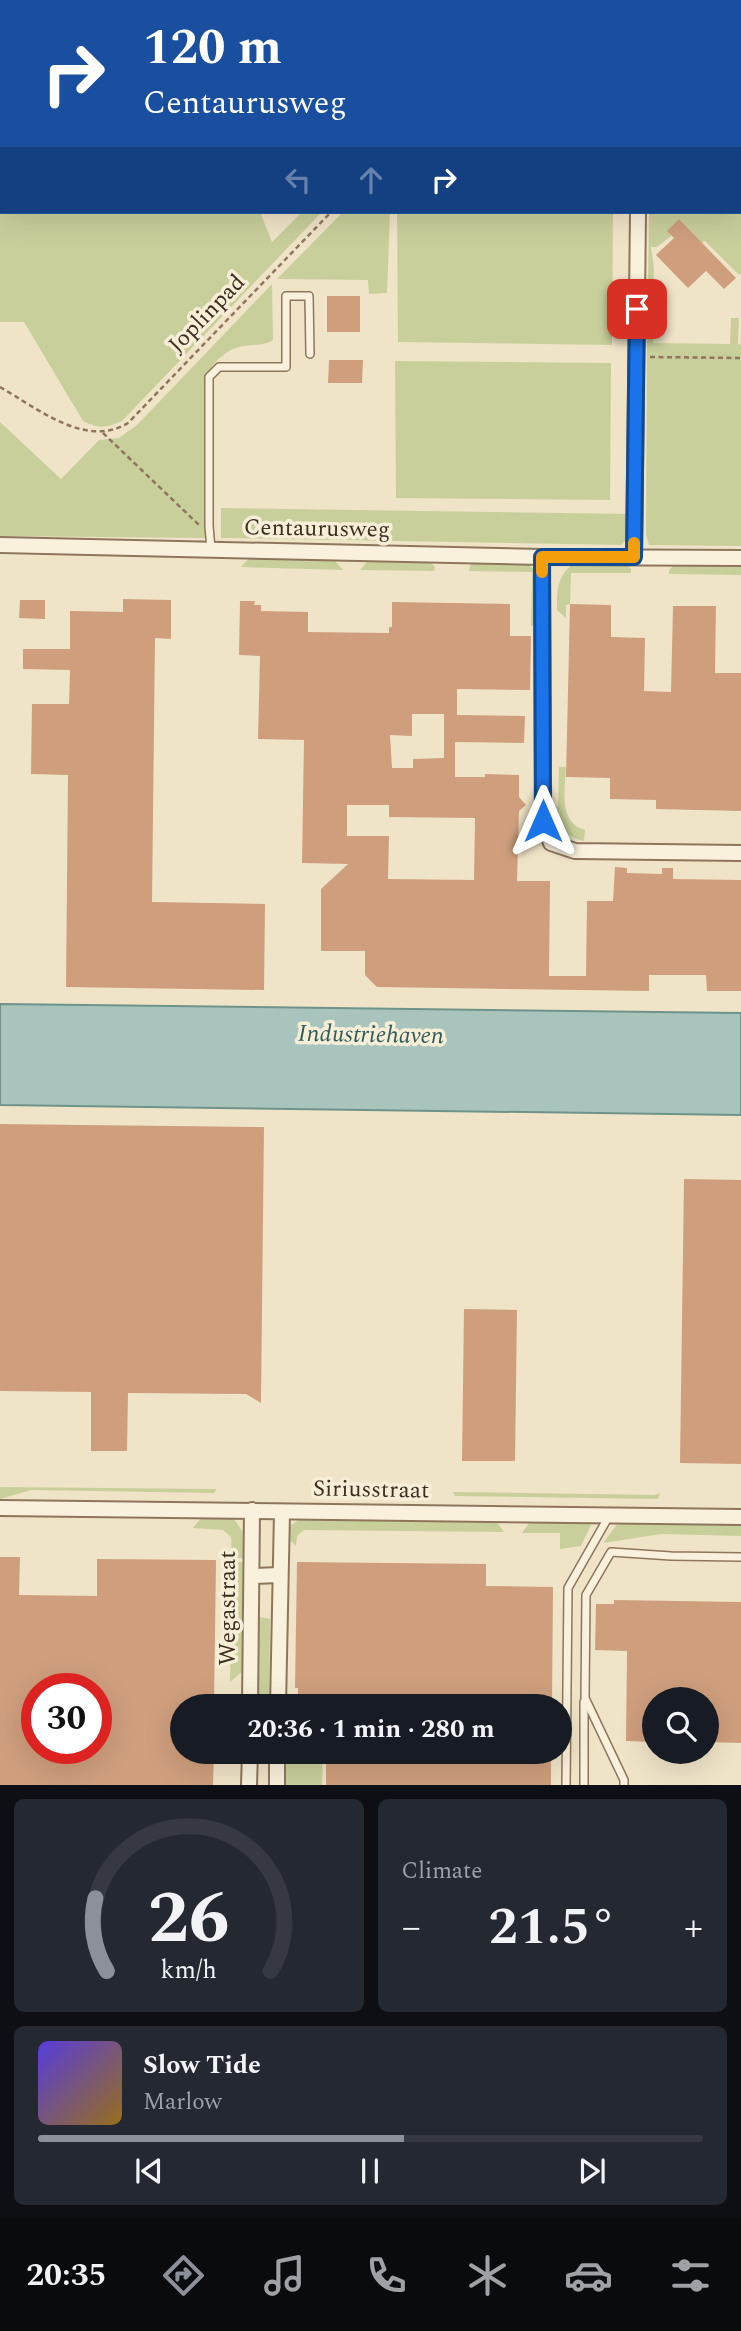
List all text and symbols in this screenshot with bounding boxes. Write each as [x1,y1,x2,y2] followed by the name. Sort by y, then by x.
[143,11,282,86] text: 120 m
[28,28,119,119] icon: right
[143,79,347,128] text: Centaurusweg
[279,161,317,199] icon: left
[352,161,390,199] icon: ahead
[425,161,463,199] icon: right
[160,266,254,362] street label: Joplinpad
[607,279,667,339] pin
[618,290,656,328] icon: arrive
[243,510,391,548] street label: Centaurusweg
[506,784,580,858] position arrow
[298,1016,444,1054] water label: Industriehaven
[312,1471,430,1509] street label: Siriusstraat
[211,1551,246,1665] street label: Wegastraat
[21,1673,112,1764] speed limit sign: 30
[642,1687,719,1764] map controls
[642,1687,719,1764] button: search
[247,1709,495,1749] text: 20:36 · 1 min · 280 m
[402,1854,482,1889] text: Climate
[148,1865,230,1976] text: 26
[489,1888,616,1967] text: 21.5°
[402,1899,421,1957] text: −
[684,1899,703,1957] text: +
[161,1952,217,1990] text: km/h
[143,2045,261,2085] text: Slow Tide
[143,2085,222,2120] text: Marlow
[130,2152,168,2190] icon: previous
[351,2152,389,2190] icon: pause
[573,2152,611,2190] icon: next
[26,2251,107,2300] text: 20:35
[159,2251,208,2300] icon: directions
[260,2251,309,2300] icon: music
[362,2251,411,2300] icon: phone
[463,2251,512,2300] icon: climate
[564,2251,613,2300] icon: car
[666,2251,715,2300] icon: filters

